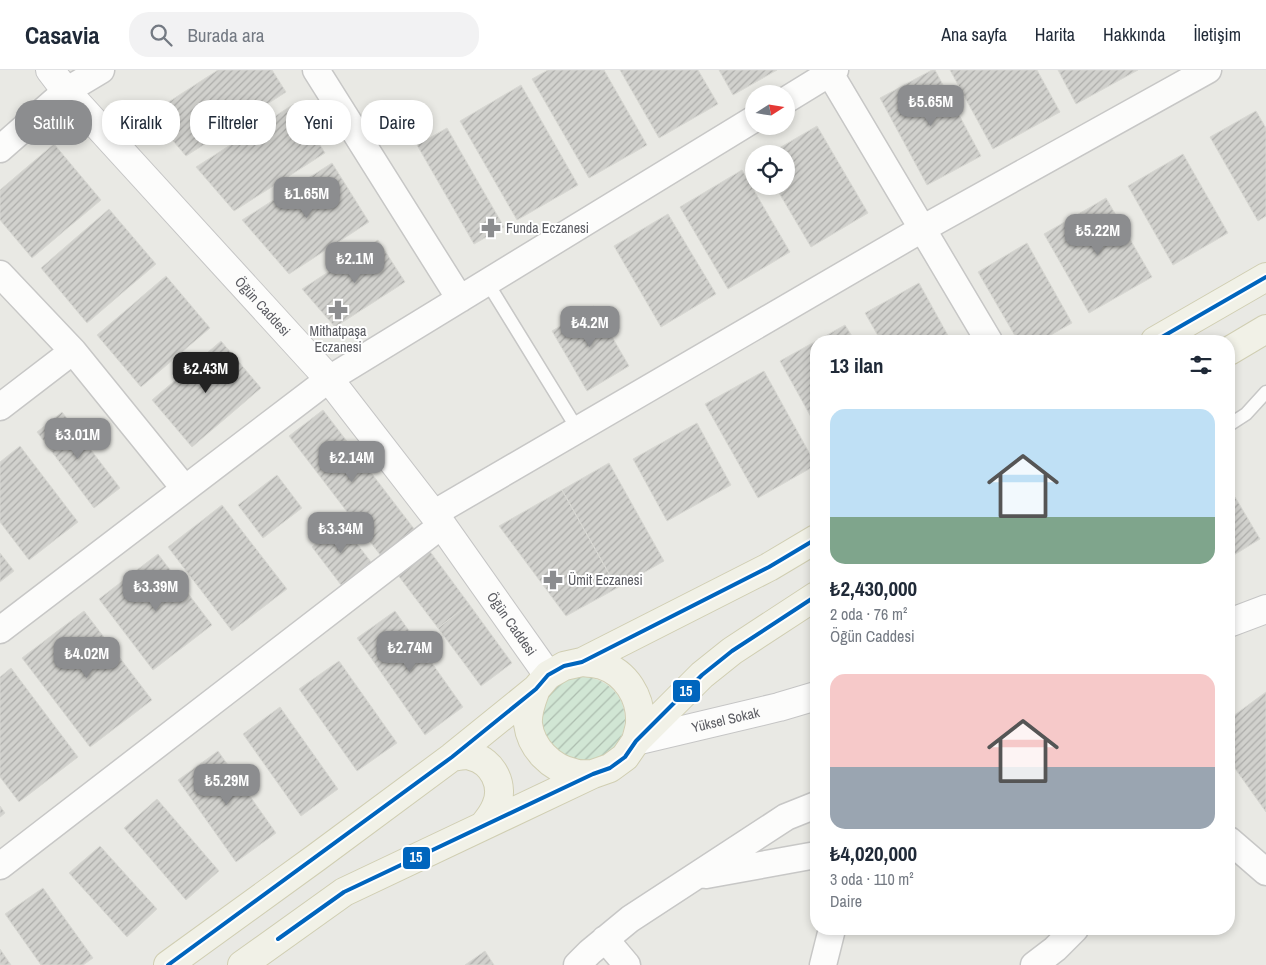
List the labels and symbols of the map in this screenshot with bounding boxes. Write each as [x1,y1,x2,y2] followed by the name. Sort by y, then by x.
[745,85,795,135] north arrow
[890,85,972,127] pin: ₺5.65M
[266,176,348,219] pin: ₺1.65M
[1057,214,1139,256] pin: ₺5.22M
[480,217,502,239] pharmacy icon: Funda Eczanesi
[506,219,589,237] place label: Funda Eczanesi
[320,242,390,284] pin: ₺2.1M
[231,273,294,340] street label: Öğün Caddesi
[327,299,349,321] pharmacy icon: Mithatpaşa Eczanesi
[555,306,625,348] pin: ₺4.2M
[310,322,367,356] place label: Mithatpaşa Eczanesi
[165,352,247,394] pin: ₺2.43M
[37,418,119,460] pin: ₺3.01M
[311,440,393,483] pin: ₺2.14M
[300,512,382,554] pin: ₺3.34M
[542,569,564,591] pharmacy icon: Ümit Eczanesi
[115,570,197,612] pin: ₺3.39M
[568,571,643,589] place label: Ümit Eczanesi
[483,588,541,659] street label: Öğün Caddesi
[369,630,451,673] pin: ₺2.74M
[46,636,128,679] pin: ₺4.02M
[672,679,701,703] line badge: 15
[680,682,693,700] text: 15
[690,703,761,736] street label: Yüksel Sokak
[186,764,268,806] pin: ₺5.29M
[402,846,431,870] line badge: 15
[410,848,423,866] text: 15

